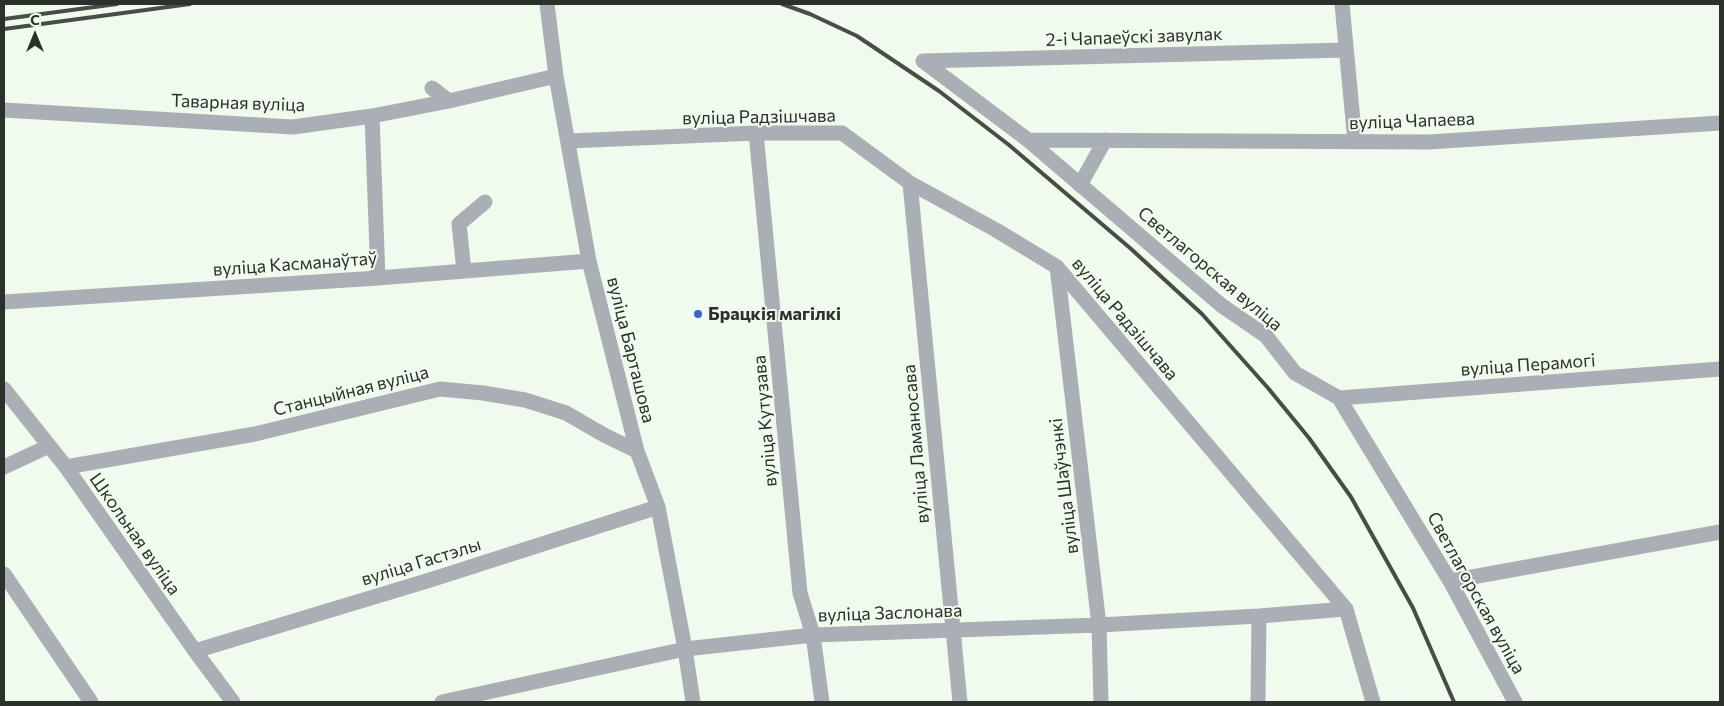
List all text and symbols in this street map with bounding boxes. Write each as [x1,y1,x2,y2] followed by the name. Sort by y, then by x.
[10,10,60,60] north arrow
[30,11,40,28] text: С
[1045,23,1223,51] street label: 2-і Чапаеўскі завулак
[171,90,305,116] street label: Таварная вуліца
[682,105,836,129] street label: вуліца Радзішчава
[1349,108,1475,134] street label: вуліца Чапаева
[1133,202,1287,336] street label: Светлагорская вуліца
[212,247,378,281] street label: вуліца Касманаўтаў
[1067,253,1183,385] street label: вуліца Радзішчава
[602,275,660,425] street label: вуліца Барташова
[708,303,841,325] place label: Брацкія магілкі
[692,308,704,320] marker: Брацкія магілкі
[1460,350,1596,380] street label: вуліца Перамогі
[748,354,782,488] street label: вуліца Кутузава
[271,361,431,421] street label: Станцыйная вуліца
[898,364,934,524] street label: вуліца Ламаносава
[1045,417,1083,555] street label: вуліца Шаўчэнкі
[85,469,185,599] street label: Школьная вуліца
[1422,508,1530,678] street label: Светлагорская вуліца
[358,534,484,590] street label: вуліца Гастэлы
[817,600,963,626] street label: вуліца Заслонава

